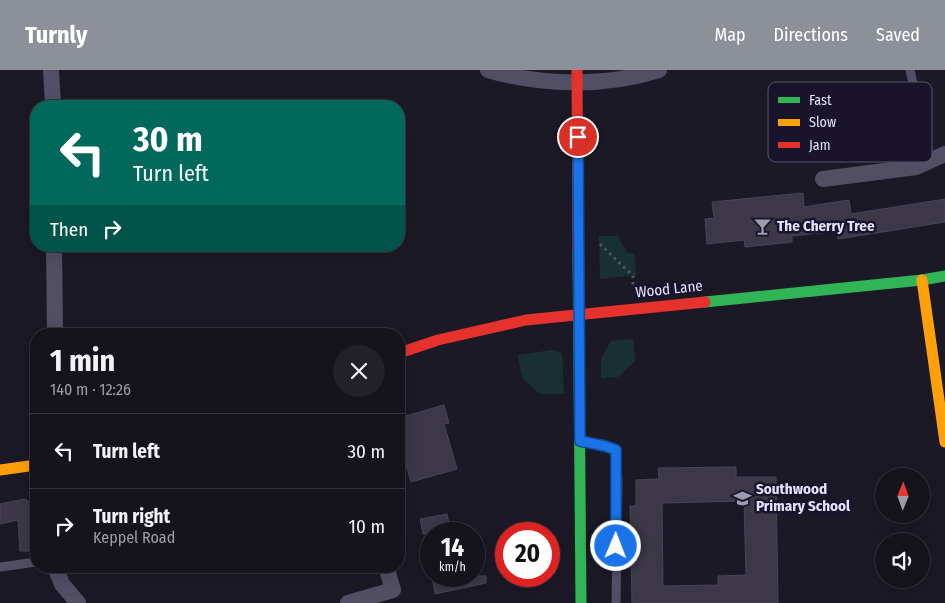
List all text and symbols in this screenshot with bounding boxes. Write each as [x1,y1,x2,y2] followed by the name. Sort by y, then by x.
[25,21,87,49] text: Turnly
[714,24,746,46] text: Map
[774,24,848,46] text: Directions
[876,24,920,46] text: Saved
[768,82,932,162] legend
[809,92,832,109] text: Fast
[809,114,836,131] text: Slow
[557,116,599,158] pin
[133,118,203,160] text: 30 m
[50,120,115,185] icon: left
[564,123,592,151] icon: arrive
[809,137,830,154] text: Jam
[133,160,209,187] text: Turn left
[98,215,126,243] icon: right
[753,216,773,236] bar icon: The Cherry Tree
[777,217,875,235] place label: The Cherry Tree
[50,218,88,241] text: Then
[634,277,704,301] street label: Wood Lane
[50,343,115,379] text: 1 min
[333,345,385,397] button: close
[50,380,131,399] text: 140 m · 12:26
[50,437,78,465] icon: left
[93,440,160,463] text: Turn left
[347,440,385,463] text: 30 m
[875,468,930,522] north arrow
[875,468,930,588] map controls
[756,480,851,515] place label: Southwood Primary School
[732,488,752,508] school or university icon: Southwood Primary School
[93,505,170,528] text: Turn right
[50,512,78,540] icon: right
[349,515,385,538] text: 10 m
[589,519,641,571] position arrow
[495,522,560,587] speed limit sign: 20
[93,528,175,547] text: Keppel Road
[441,533,464,563] text: 14
[875,533,930,588] button: sound
[439,560,466,574] text: km/h

